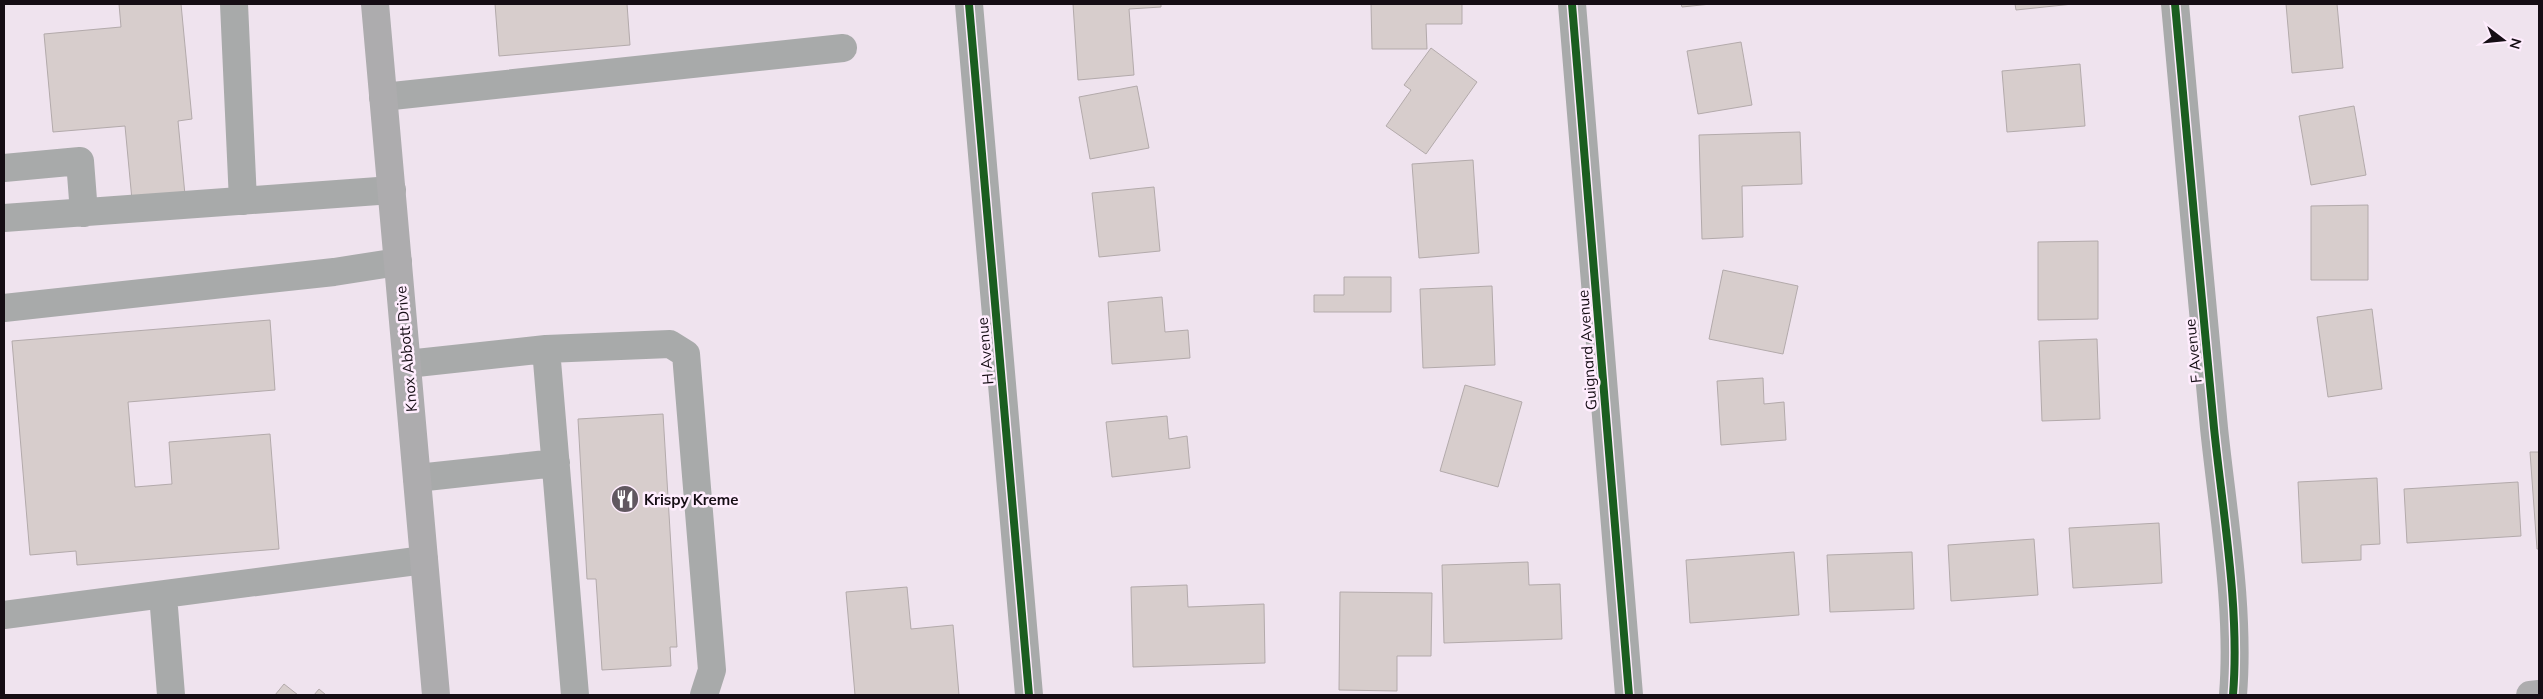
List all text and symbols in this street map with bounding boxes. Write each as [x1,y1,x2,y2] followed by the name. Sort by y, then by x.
[2478,15,2528,65] north arrow
[2505,36,2526,51] text: N
[391,285,421,413] street label: Knox Abbott Drive
[1573,289,1601,411] street label: Guignard Avenue
[973,316,997,386] street label: H Avenue
[2180,318,2206,384] street label: F Avenue
[610,484,640,514] restaurant icon: Krispy Kreme
[644,490,738,509] place label: Krispy Kreme

